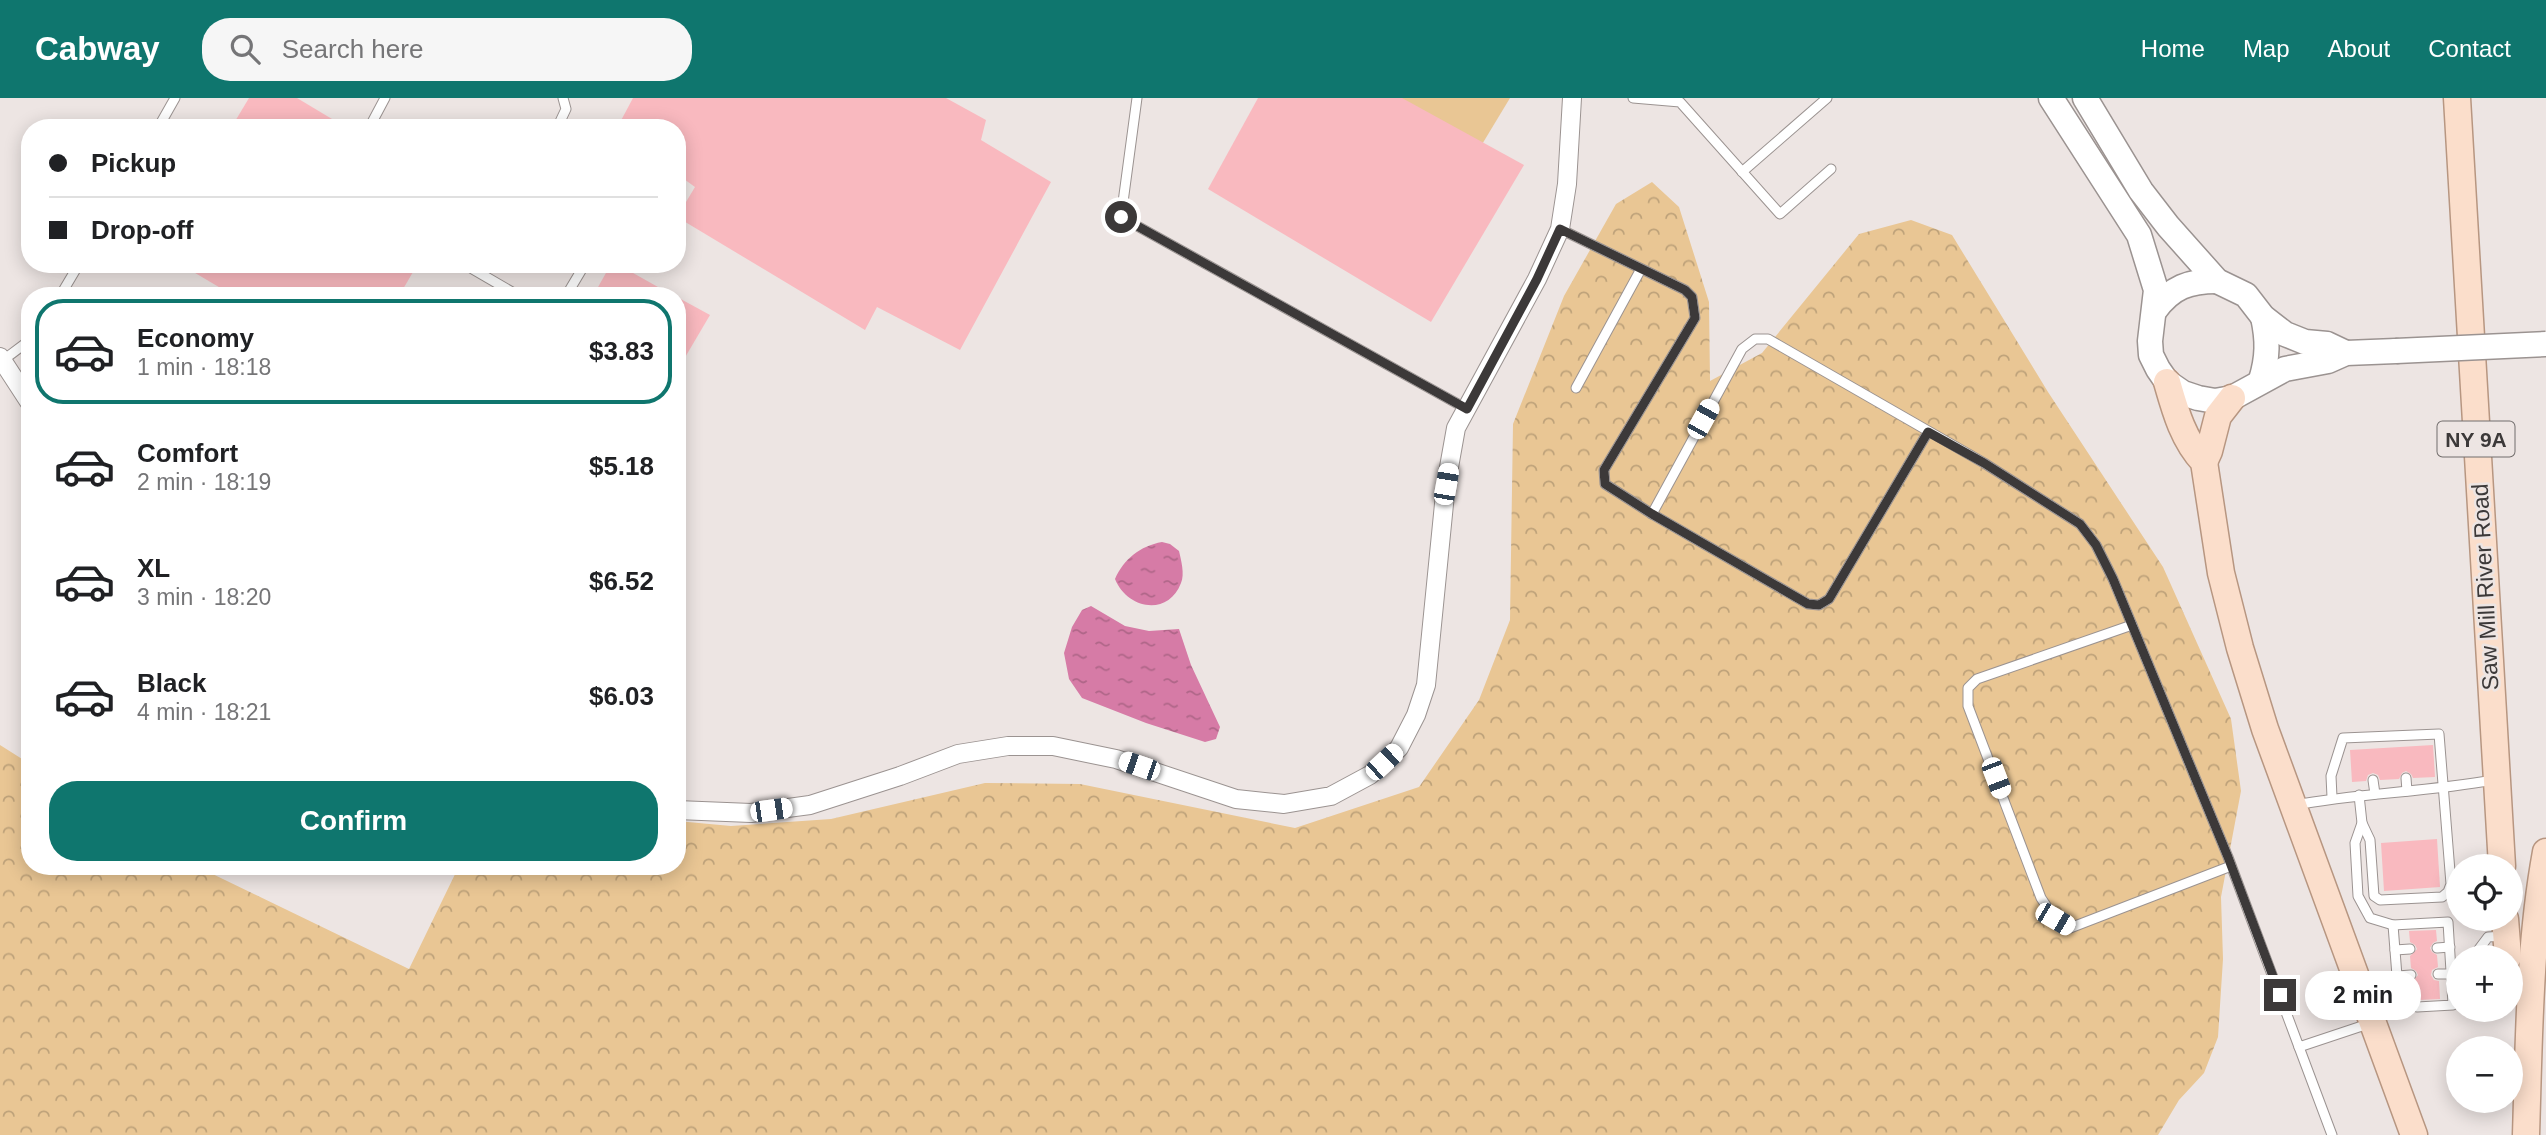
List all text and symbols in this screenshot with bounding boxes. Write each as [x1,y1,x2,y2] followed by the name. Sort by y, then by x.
[202,18,692,81] search box
[35,30,160,67] text: Cabway
[226,30,264,68] icon: search
[282,34,423,64] text: Search here
[2141,35,2205,62] text: Home
[2243,35,2290,62] text: Map
[2328,35,2390,62] text: About
[2428,35,2511,62] text: Contact
[91,148,176,178] text: Pickup
[1105,201,1137,233] route start
[91,215,194,245] text: Drop-off
[53,320,116,383] icon: car
[137,323,254,353] text: Economy
[589,336,654,366] text: $3.83
[137,354,271,380] text: 1 min · 18:18
[1684,396,1723,442] car
[2438,422,2514,456] road number: NY 9A
[53,435,116,498] icon: car
[137,438,238,468] text: Comfort
[589,451,654,481] text: $5.18
[1433,461,1460,507] car
[137,469,271,495] text: 2 min · 18:19
[2467,483,2503,691] street label: Saw Mill River Road
[53,550,116,613] icon: car
[137,553,170,583] text: XL
[589,566,654,596] text: $6.52
[137,584,271,610] text: 3 min · 18:20
[53,665,116,728] icon: car
[137,668,206,698] text: Black
[589,681,654,711] text: $6.03
[137,699,271,725] text: 4 min · 18:21
[1362,740,1407,784] car
[1116,749,1163,783] car
[1979,755,2014,801] car
[49,781,658,861] button: Confirm
[749,797,794,823] car
[2446,854,2523,1113] map controls
[2446,854,2523,931] button: locate
[2032,899,2079,939] car
[2446,945,2523,1022] button: +
[2304,970,2420,1020] callout: 2 min
[2264,979,2296,1011] route end
[2333,982,2393,1008] text: 2 min
[2446,1036,2523,1113] button: −

